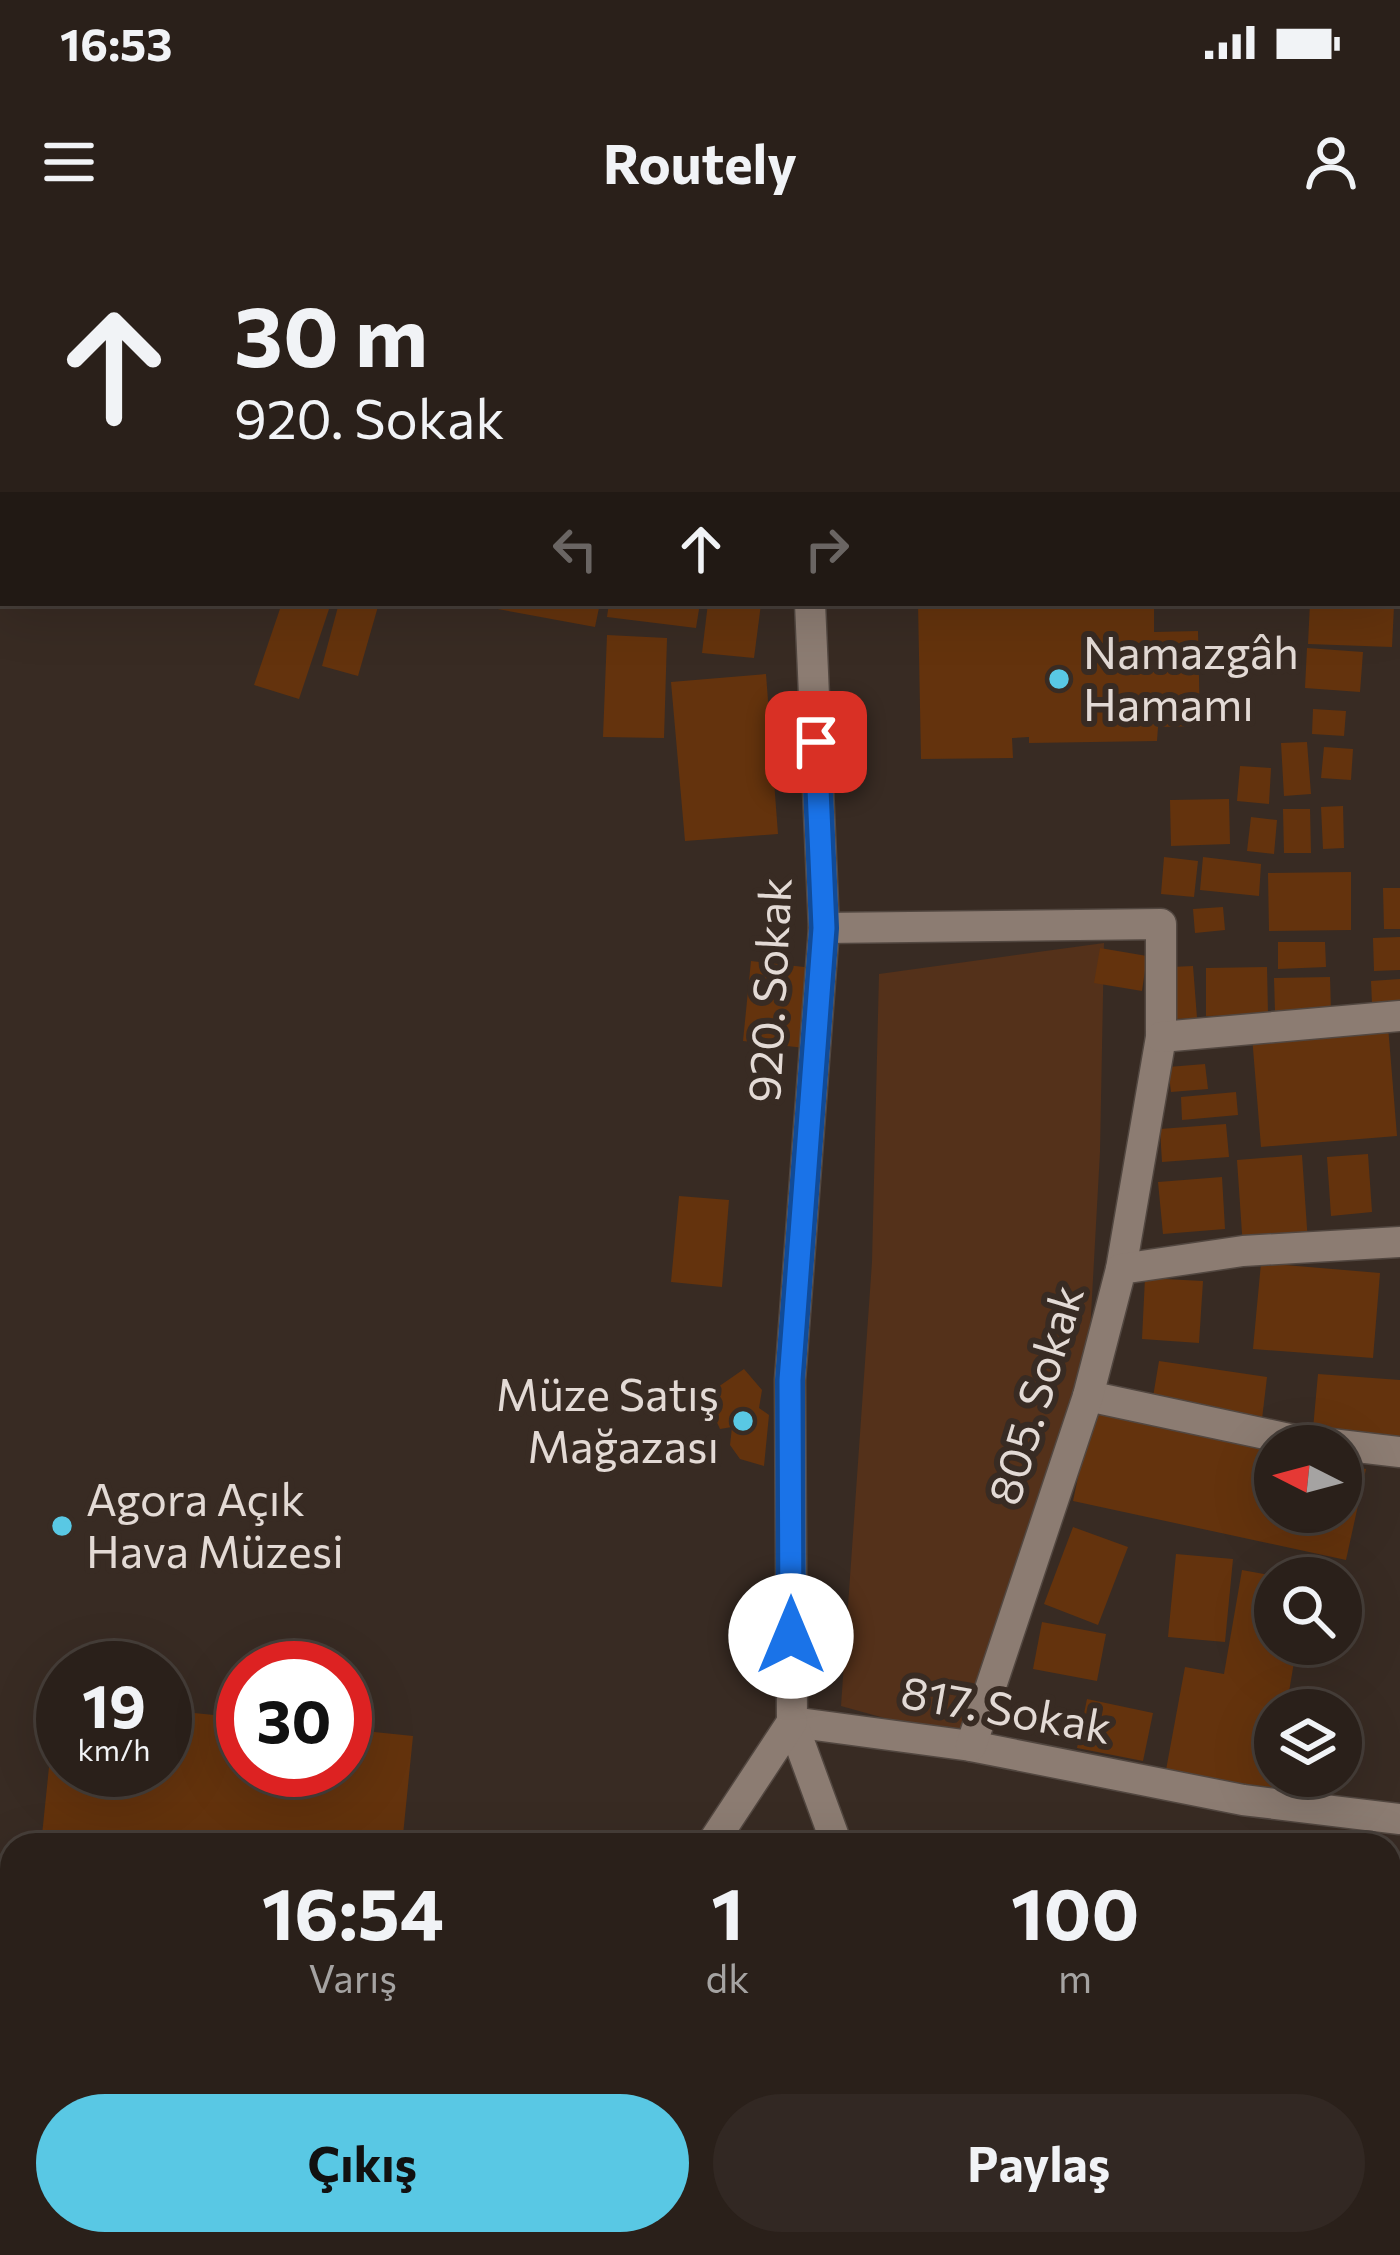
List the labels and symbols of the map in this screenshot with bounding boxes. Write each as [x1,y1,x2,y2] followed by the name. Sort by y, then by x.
[1083,623,1299,730] place label: Namazgâh Hamamı
[1046,666,1072,692] marker: Namazgâh Hamamı
[765,691,867,793] pin
[734,876,801,1104] street label: 920. Sokak
[974,1278,1093,1511] street label: 805. Sokak
[496,1365,719,1472] place label: Müze Satış Mağazası
[730,1408,756,1434] marker: Müze Satış Mağazası
[1254,1425,1362,1533] north arrow
[86,1470,344,1577] place label: Agora Açık Hava Müzesi
[49,1513,75,1539] marker: Agora Açık Hava Müzesi
[728,1573,854,1699] position arrow
[216,1641,372,1797] speed limit sign: 30
[897,1662,1116,1753] street label: 817. Sokak

